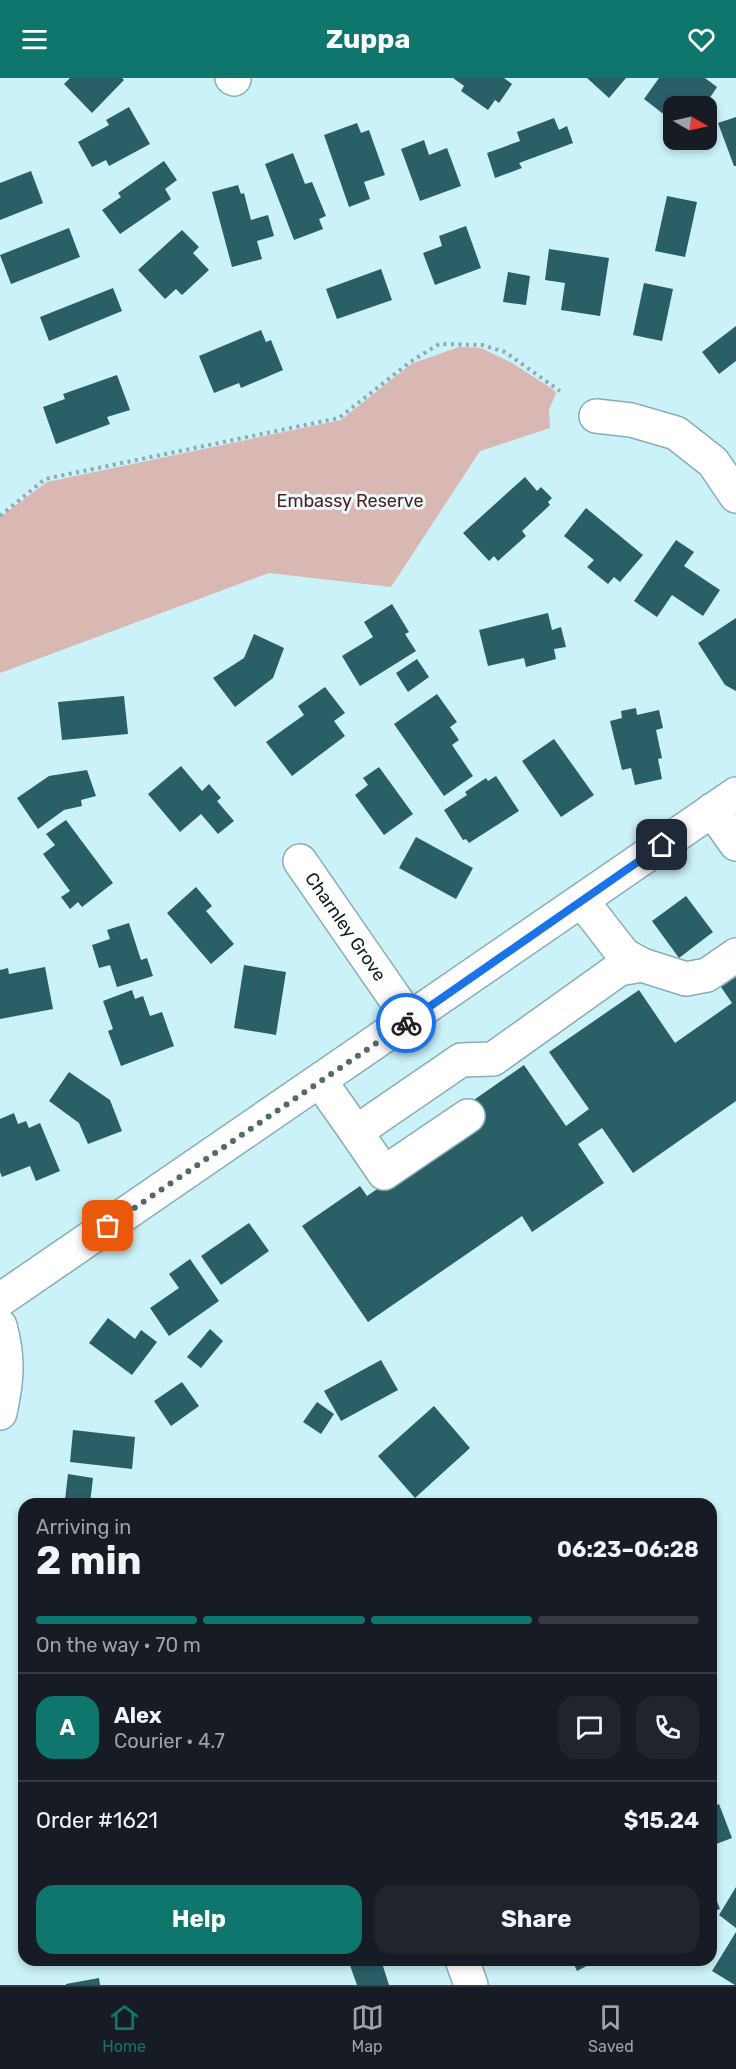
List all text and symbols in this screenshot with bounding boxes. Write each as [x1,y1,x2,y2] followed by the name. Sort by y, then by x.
[18,23,51,56] icon: menu
[326,23,410,55] text: Zuppa
[685,23,718,56] icon: heart
[663,96,717,150] north arrow
[663,96,717,150] map controls
[276,490,424,512] park label: Embassy Reserve
[636,819,687,870] pin
[645,828,678,861] icon: home
[300,868,391,985] street label: Charnley Grove
[376,993,436,1053] courier
[390,1007,423,1040] icon: bike
[82,1200,133,1251] pin
[91,1209,124,1242] icon: bag
[36,1515,131,1539] text: Arriving in
[557,1536,699,1563] text: 06:23–06:28
[36,1538,142,1584] text: 2 min
[36,1633,201,1657] text: On the way · 70 m
[558,1696,621,1759] button: chat
[636,1696,699,1759] button: phone
[114,1702,162,1729] text: Alex
[60,1714,75,1741] text: A
[114,1729,225,1753] text: Courier · 4.7
[36,1807,158,1834] text: Order #1621
[624,1807,699,1834] text: $15.24
[36,1885,362,1954] button: Help
[374,1885,699,1954] button: Share
[102,2001,146,2056] tab: Home
[351,2001,384,2056] tab: Map
[588,2001,634,2056] tab: Saved

